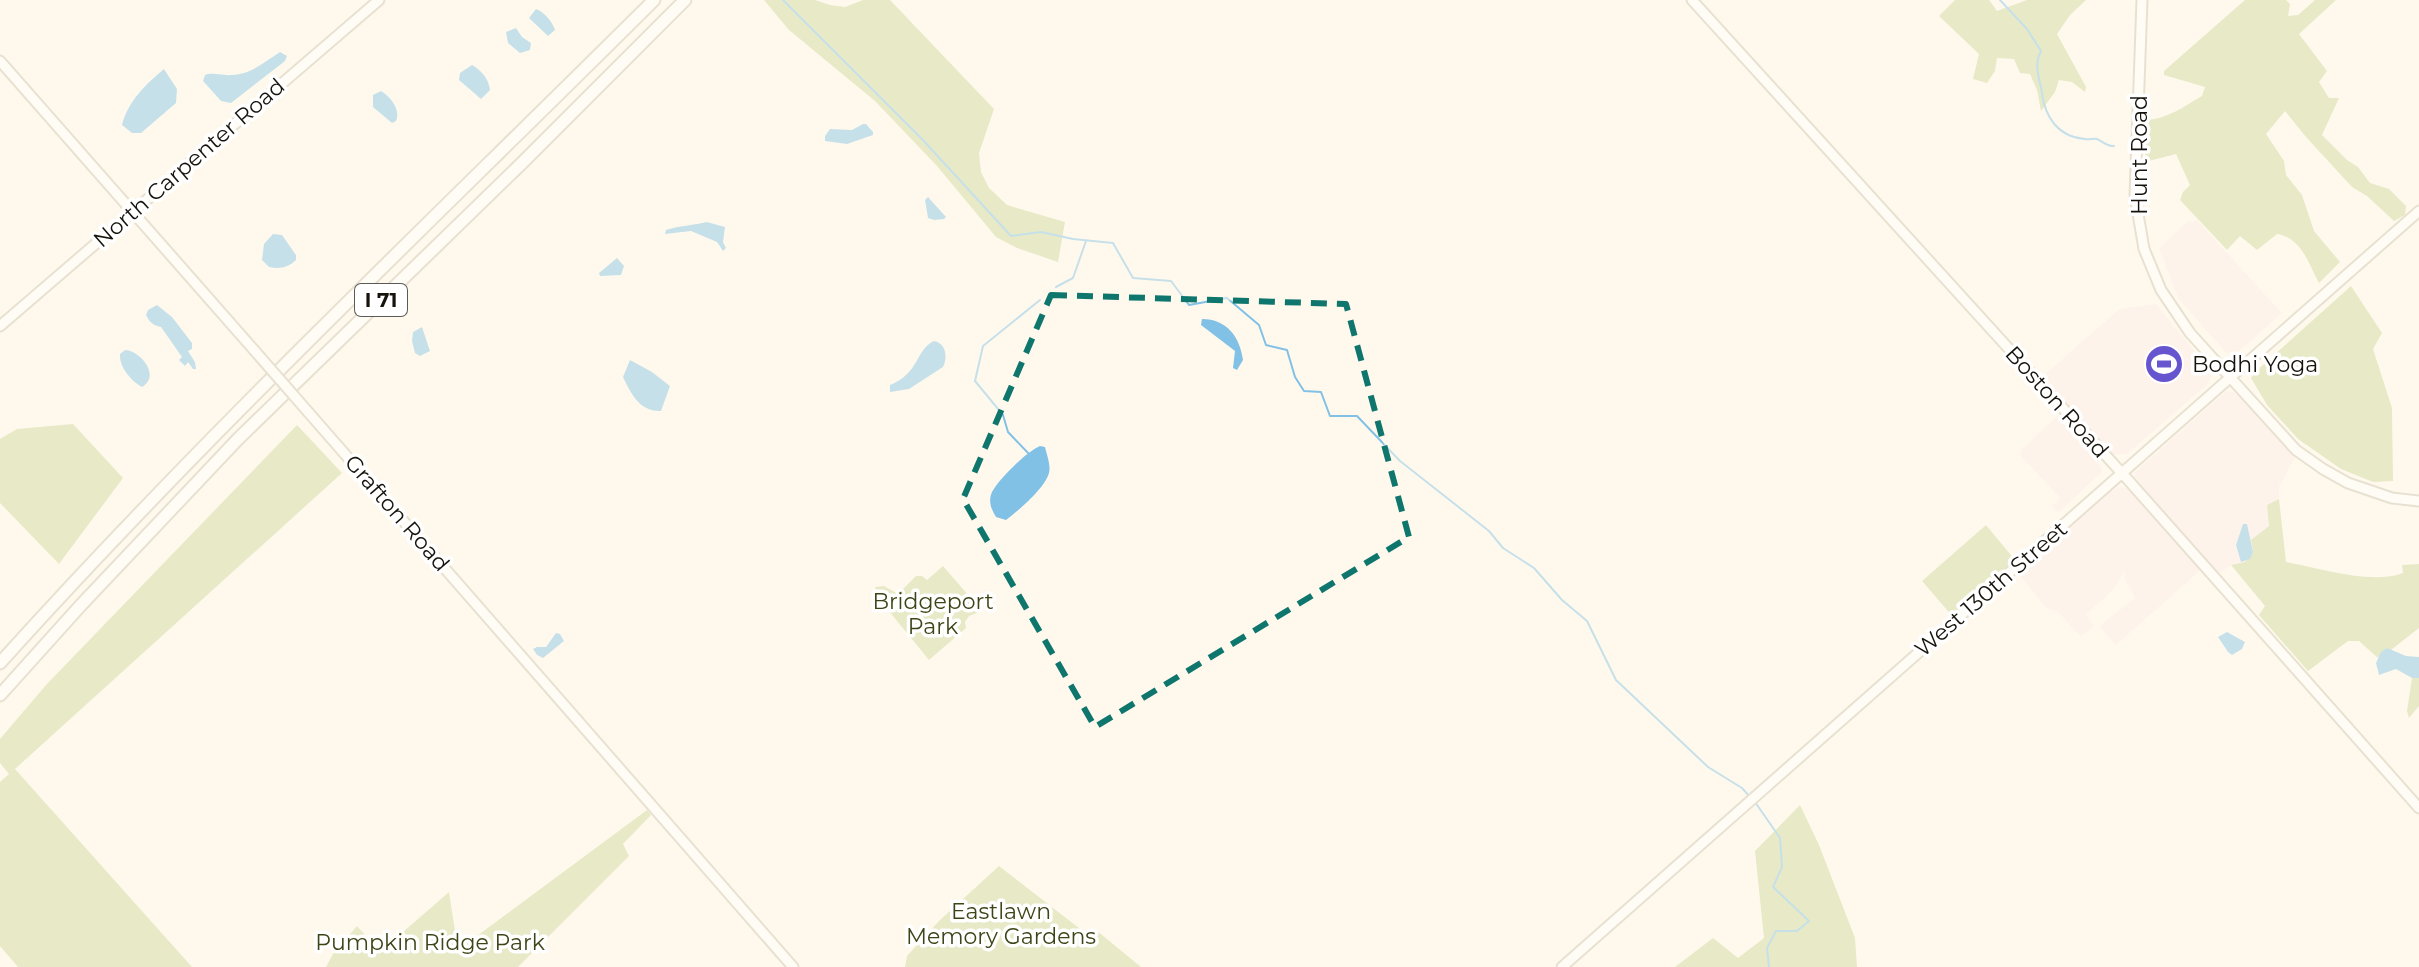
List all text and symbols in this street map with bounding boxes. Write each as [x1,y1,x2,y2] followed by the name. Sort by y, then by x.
[88,73,290,253] street label: North Carpenter Road
[2126,95,2153,215] street label: Hunt Road
[355,284,407,316] road number: I 71
[2000,340,2114,464] street label: Boston Road
[2143,343,2185,385] sports icon: Bodhi Yoga
[2192,351,2318,378] place label: Bodhi Yoga
[339,449,455,577] street label: Grafton Road
[1909,515,2073,663] street label: West 130th Street
[872,588,994,640] park label: Bridgeport Park
[906,898,1096,950] park label: Eastlawn Memory Gardens
[315,929,546,956] park label: Pumpkin Ridge Park

